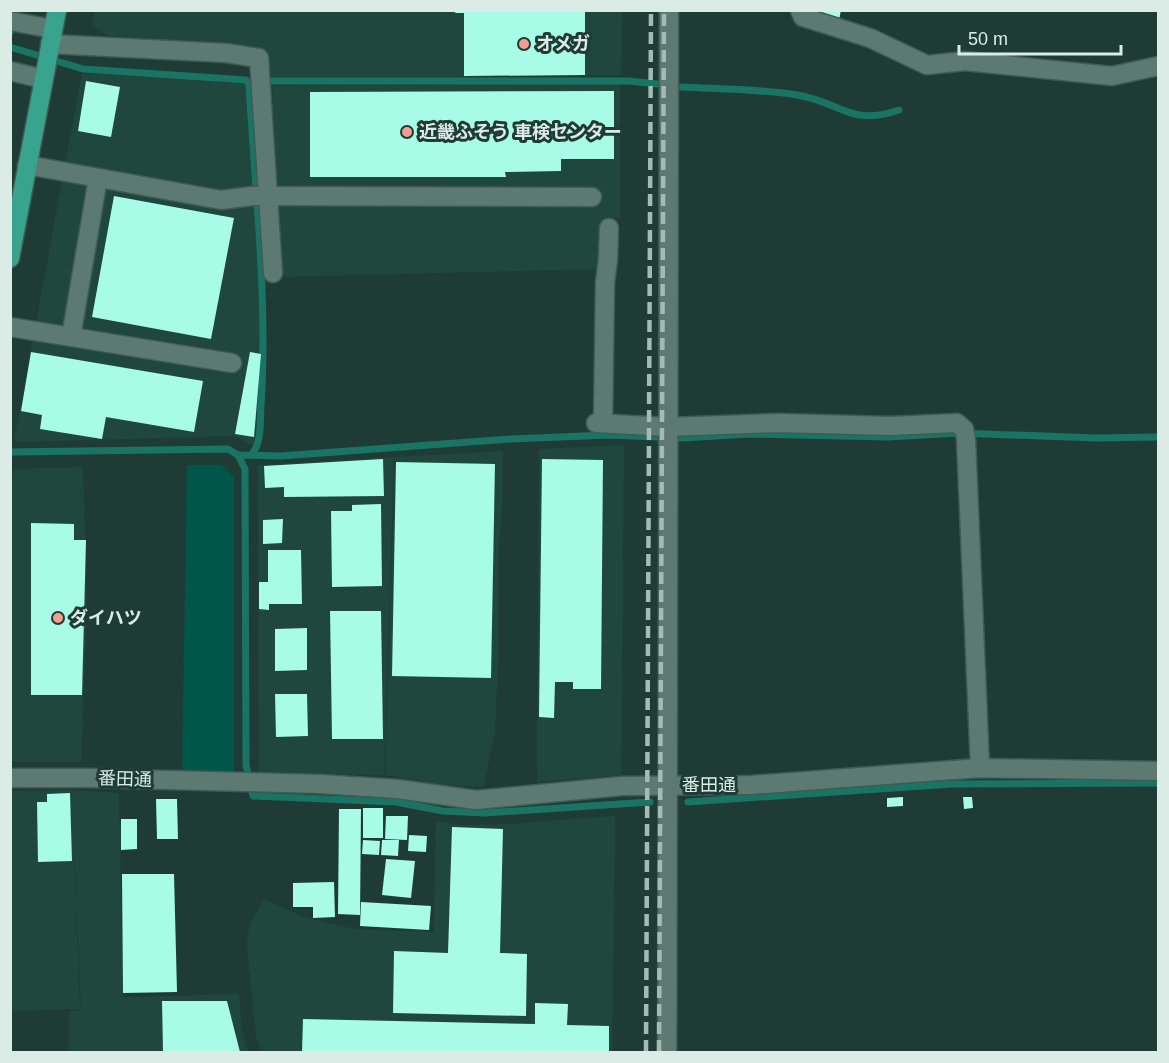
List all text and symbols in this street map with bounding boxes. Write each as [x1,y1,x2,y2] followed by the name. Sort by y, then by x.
[959,18,1121,56] scale bar
[968,29,1008,49] text: 50 m
[536,34,590,54] place label: オメガ
[517,37,531,51] marker: オメガ
[419,122,622,142] place label: 近畿ふそう 車検センター
[400,125,414,139] marker: 近畿ふそう 車検センター
[70,608,142,628] place label: ダイハツ
[51,611,65,625] marker: ダイハツ
[98,768,152,790] street label: 番田通
[682,775,736,795] street label: 番田通

